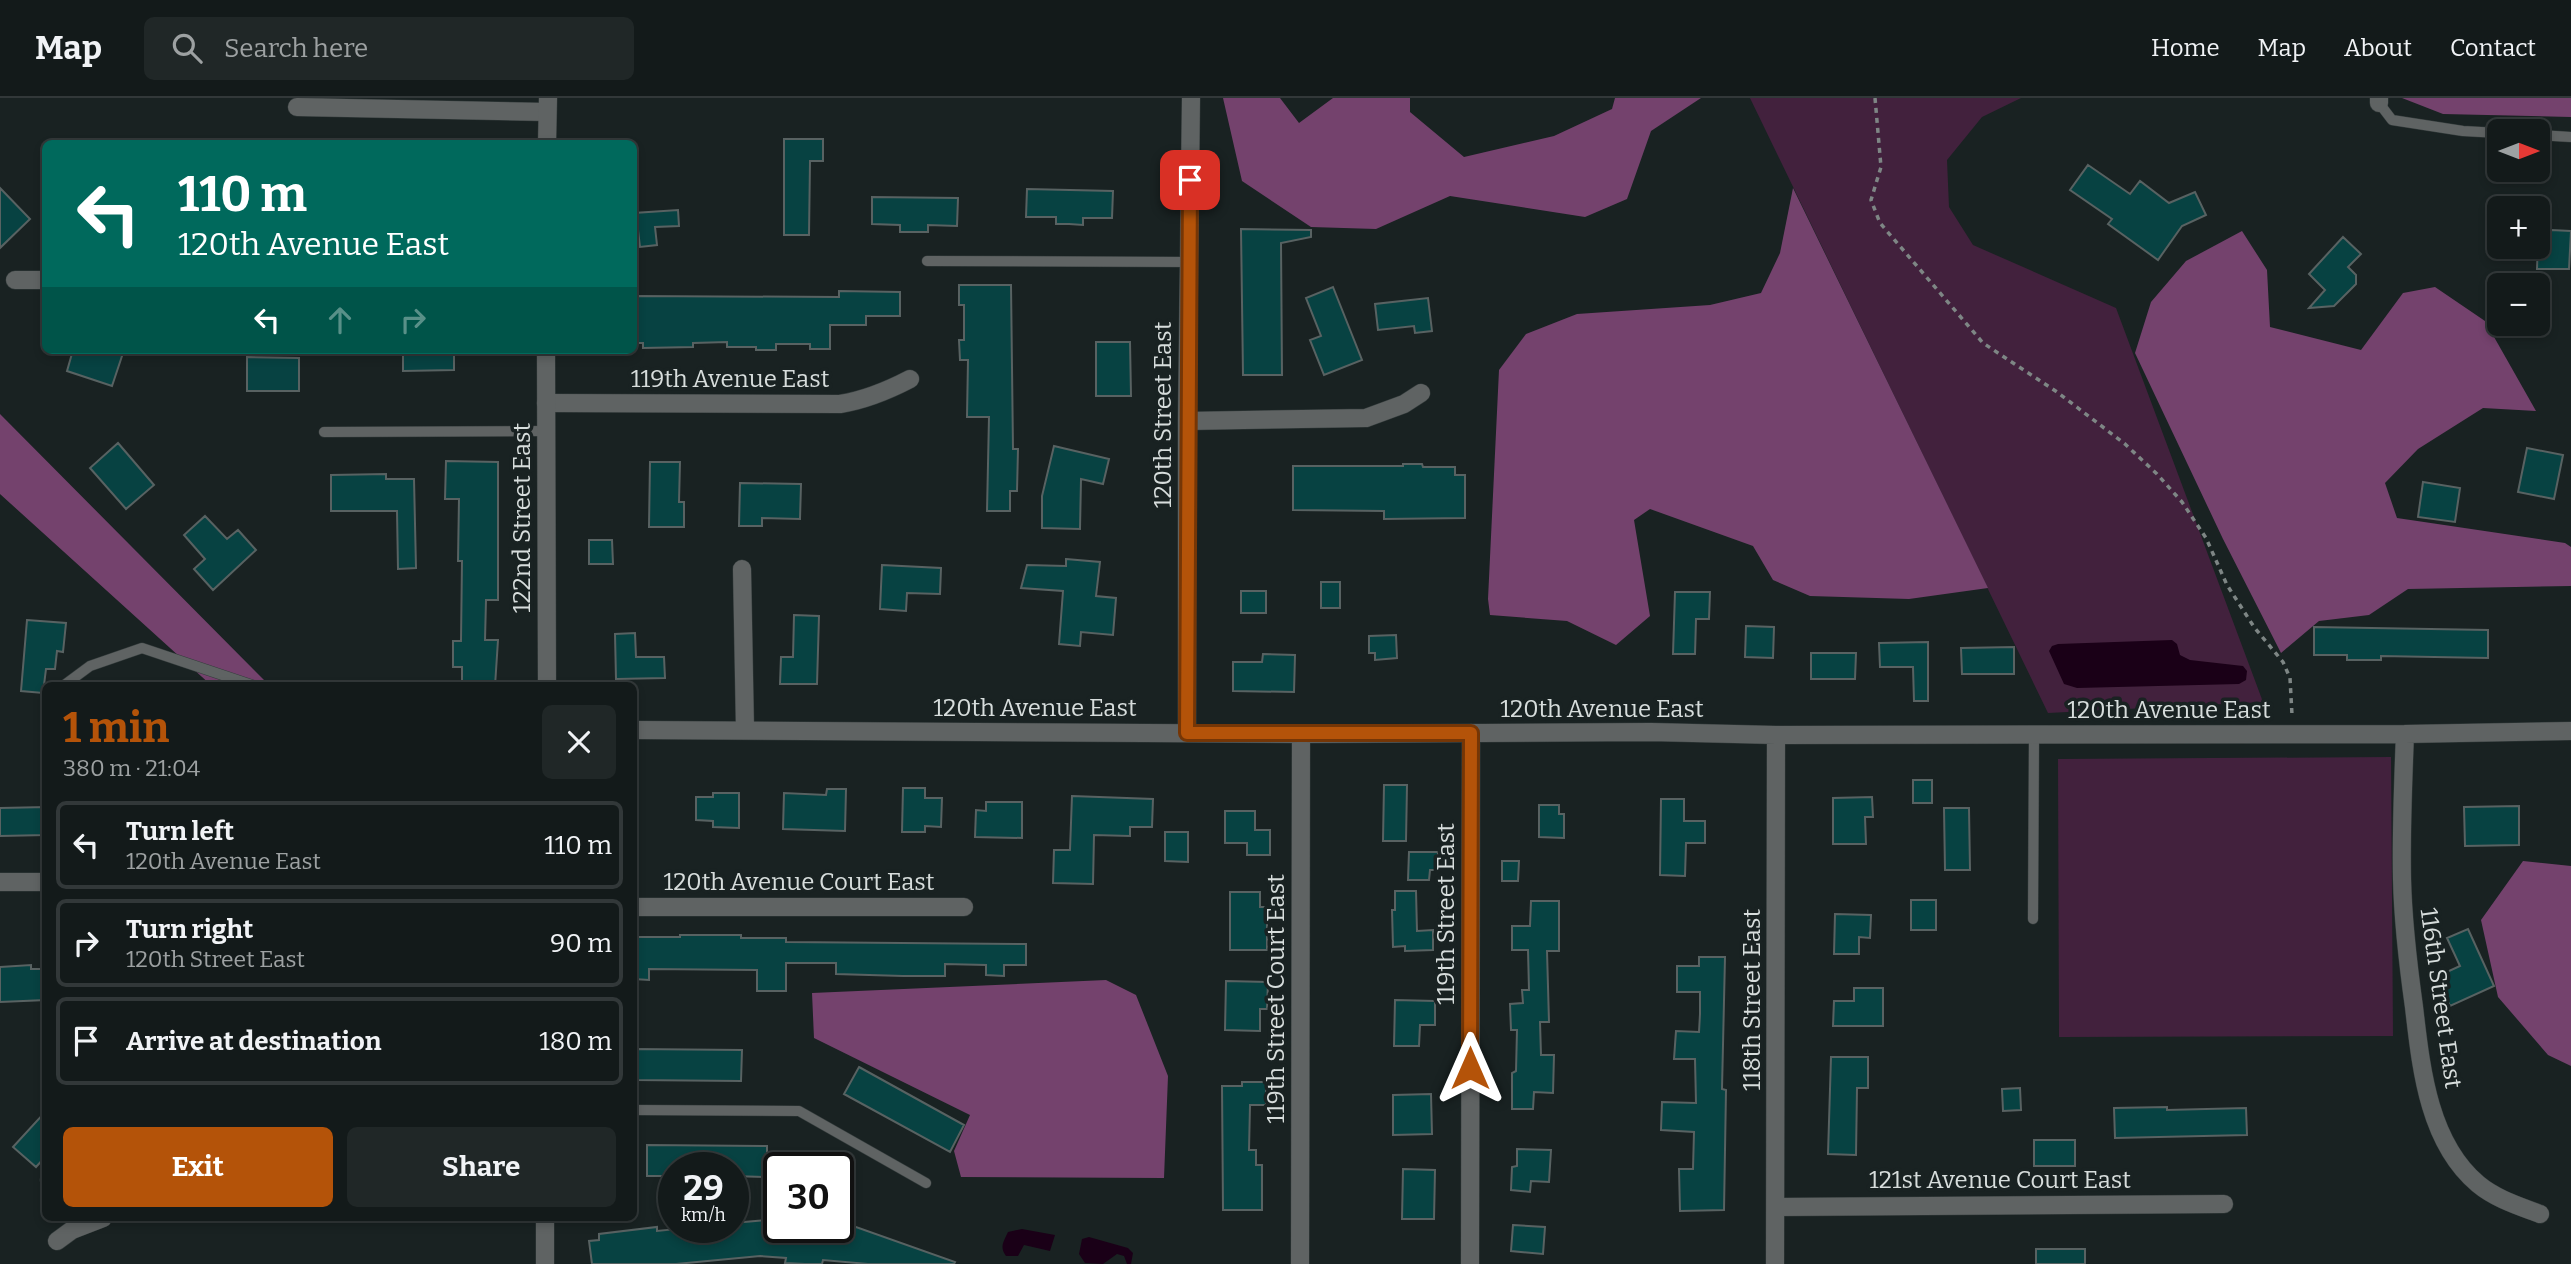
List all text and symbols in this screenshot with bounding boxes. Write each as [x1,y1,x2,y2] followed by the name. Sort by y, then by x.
[144,17,634,80] search box
[35,28,102,68] text: Map
[168,29,206,67] icon: search
[224,33,368,64] text: Search here
[2151,34,2220,62] text: Home
[2258,34,2306,62] text: Map
[2344,34,2412,62] text: About
[2450,34,2536,62] text: Contact
[2487,119,2550,182] north arrow
[2487,119,2550,336] map controls
[1160,150,1220,210] pin
[1171,161,1209,199] icon: arrive
[178,165,307,224] text: 110 m
[63,168,154,259] icon: left
[2487,196,2550,259] button: +
[178,225,449,263] text: 120th Avenue East
[2487,273,2550,336] button: −
[248,301,286,339] icon: left
[321,301,359,339] icon: ahead
[394,301,432,339] icon: right
[1149,321,1177,508] street label: 120th Street East
[631,365,830,393] street label: 119th Avenue East
[508,422,536,613] street label: 122nd Street East
[933,694,1137,722] street label: 120th Avenue East
[1500,695,1704,723] street label: 120th Avenue East
[2067,696,2271,724] street label: 120th Avenue East
[63,703,169,753] text: 1 min
[542,705,616,779] button: close
[63,754,200,782] text: 380 m · 21:04
[126,816,234,847] text: Turn left
[1432,823,1460,1005] street label: 119th Street East
[67,826,105,864] icon: left
[544,830,612,861] text: 110 m
[126,847,321,875] text: 120th Avenue East
[664,868,935,896] street label: 120th Avenue Court East
[1262,874,1290,1124] street label: 119th Street Court East
[2414,906,2468,1090] street label: 116th Street East
[1738,909,1766,1091] street label: 118th Street East
[126,914,253,945] text: Turn right
[67,924,105,962] icon: right
[550,928,612,959] text: 90 m
[126,945,305,973] text: 120th Street East
[67,1022,105,1060] icon: arrive
[126,1026,381,1057] text: Arrive at destination
[539,1026,612,1057] text: 180 m
[1433,1031,1507,1105] position arrow
[63,1127,333,1207] button: Exit
[347,1127,616,1207] button: Share
[763,1152,854,1243] speed limit sign: 30
[1869,1166,2131,1194] street label: 121st Avenue Court East
[683,1167,724,1209] text: 29
[681,1204,726,1226] text: km/h

